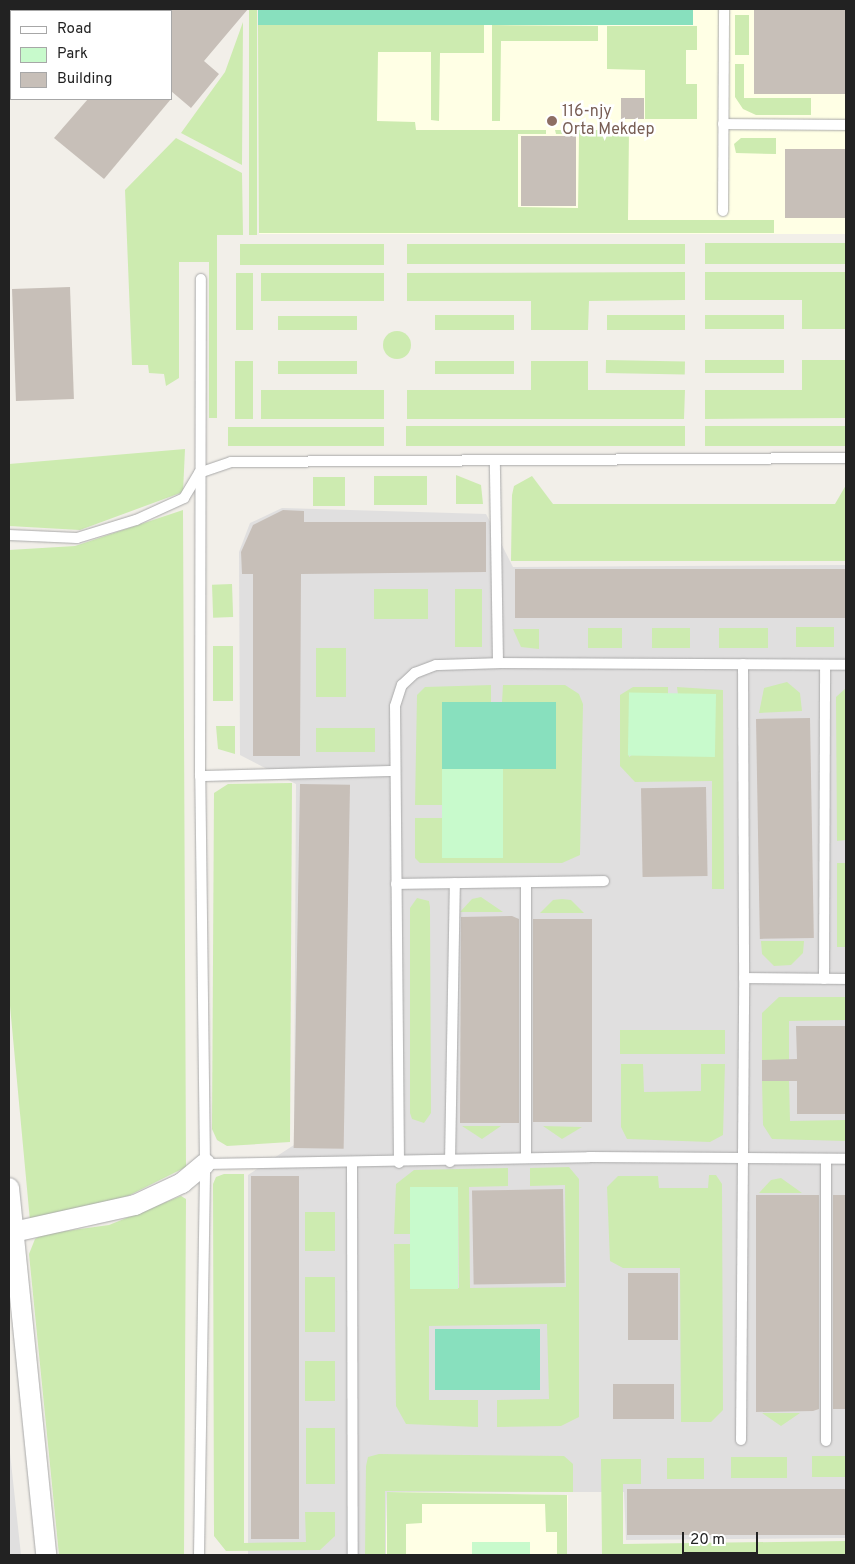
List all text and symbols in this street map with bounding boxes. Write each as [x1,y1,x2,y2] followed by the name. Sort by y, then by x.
[10,10,172,100] legend
[57,20,92,39] text: Road
[57,45,88,64] text: Park
[57,70,112,89] text: Building
[562,102,655,140] place label: 116-njy Orta Mekdep
[546,115,558,127] marker: 116-njy Orta Mekdep
[685,1522,761,1554] scale bar
[690,1531,725,1550] text: 20 m

